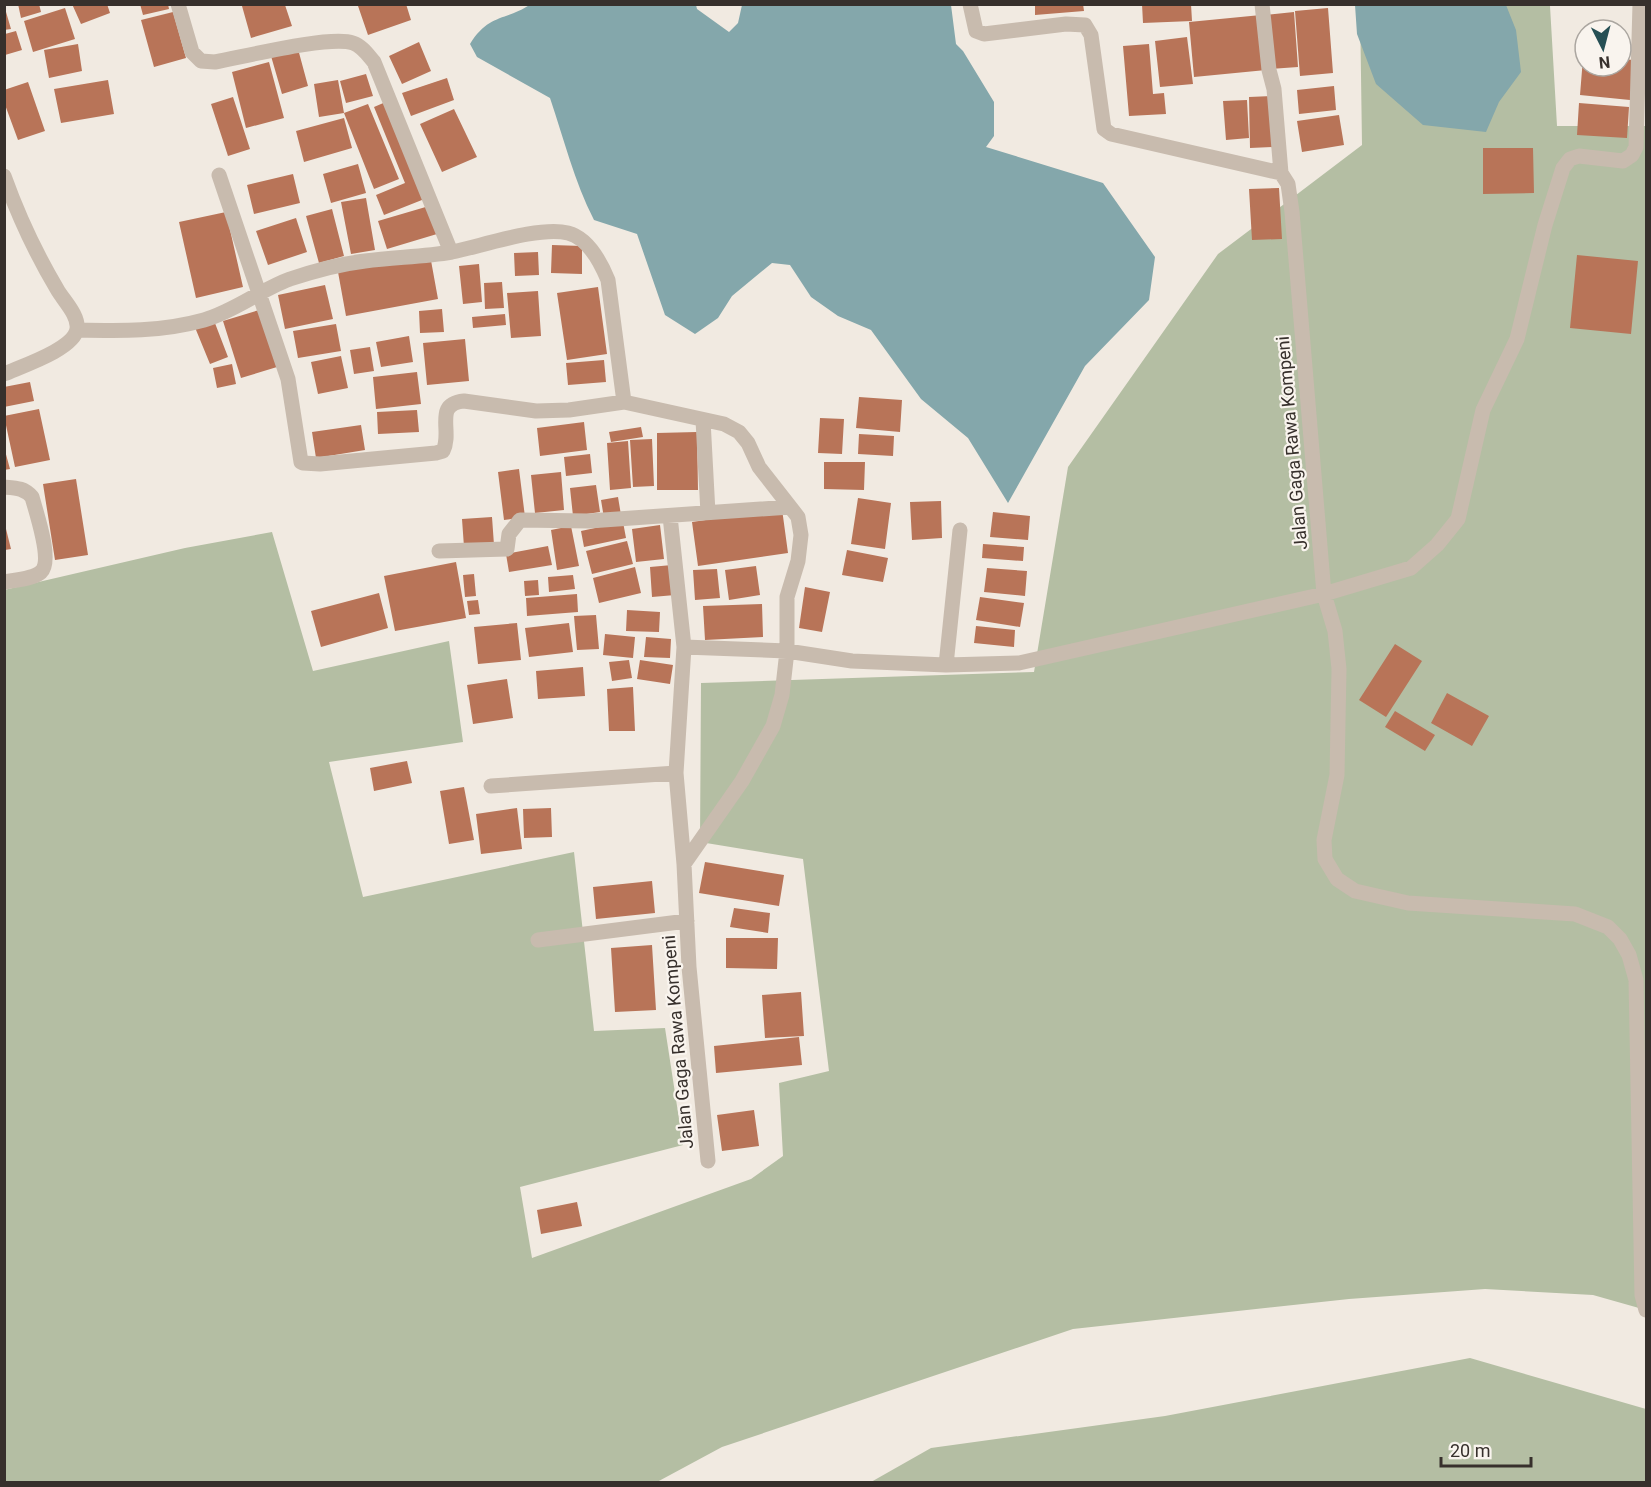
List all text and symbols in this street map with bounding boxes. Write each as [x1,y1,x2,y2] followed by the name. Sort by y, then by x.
[1573,18,1633,78] north arrow
[1598,52,1611,72] text: N
[1272,335,1311,551] street label: Jalan Gaga Rawa Kompeni
[658,934,697,1150] street label: Jalan Gaga Rawa Kompeni
[1441,1430,1531,1468] scale bar
[1450,1440,1490,1461] text: 20 m

